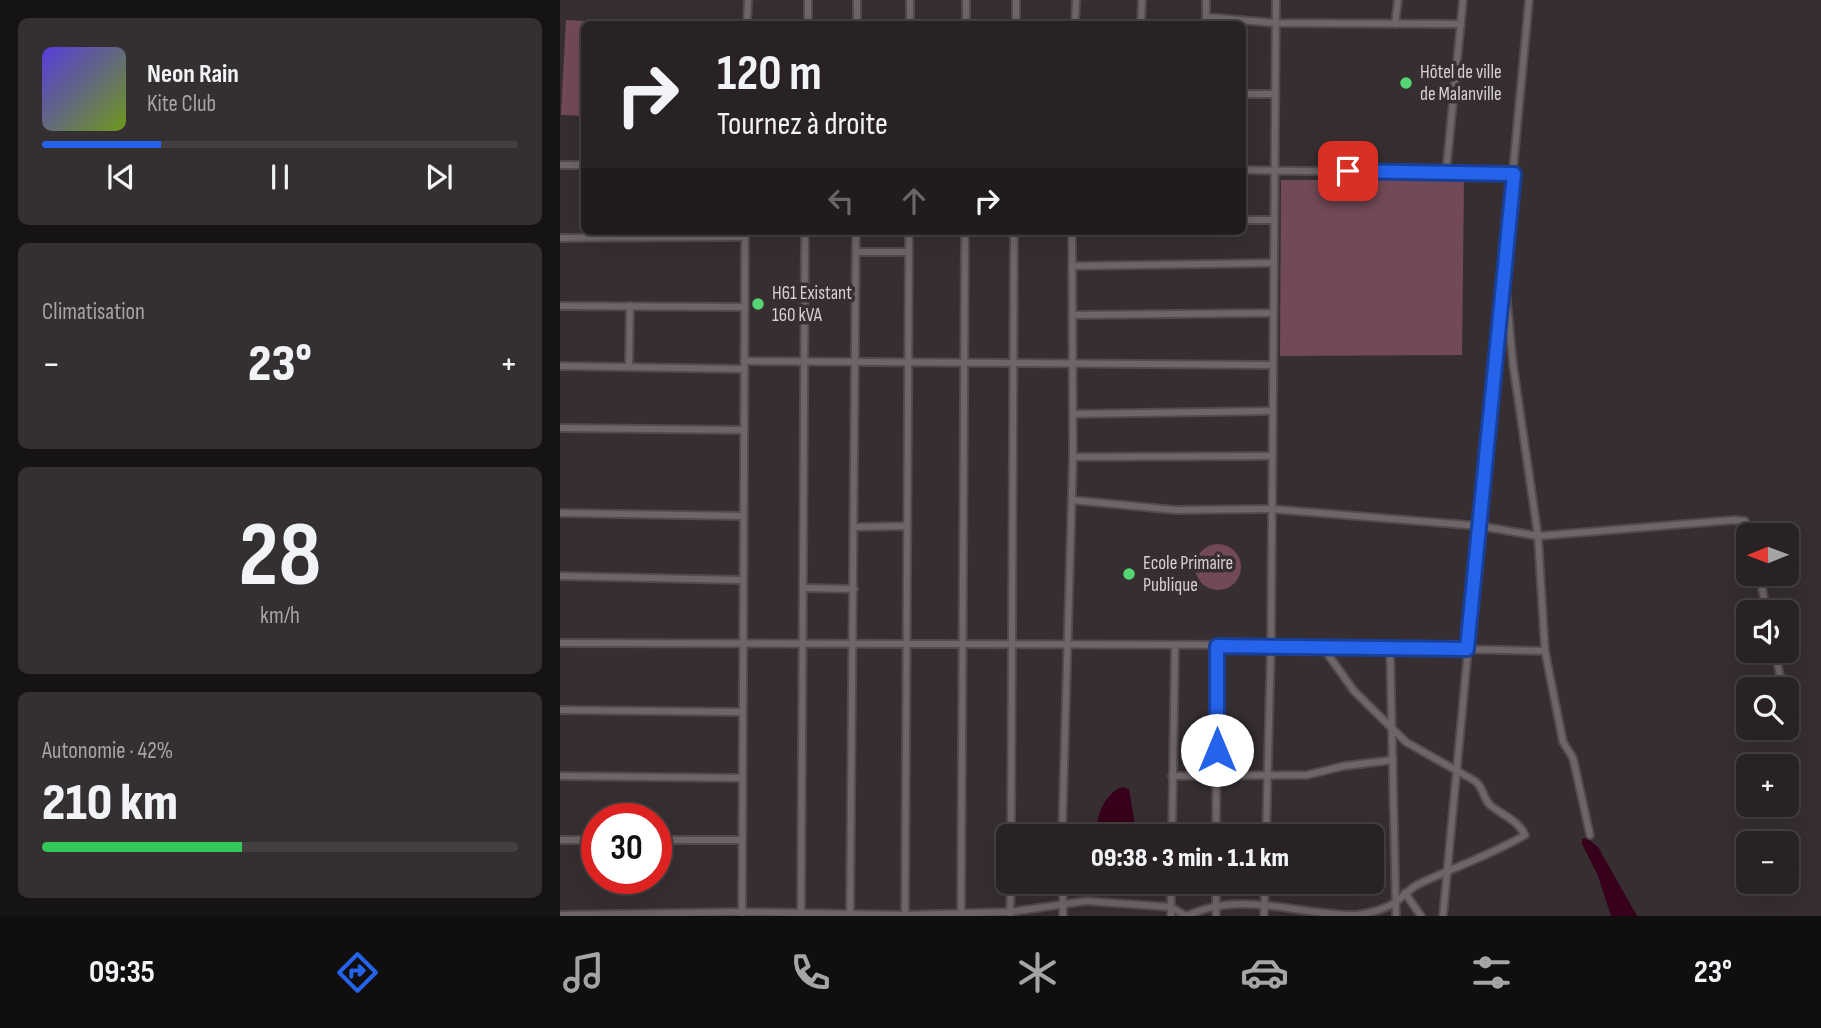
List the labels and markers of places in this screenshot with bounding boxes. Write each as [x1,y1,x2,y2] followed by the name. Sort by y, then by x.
[1420,61,1502,106] place label: Hôtel de ville de Malanville
[1398,75,1414,91] marker: Hôtel de ville de Malanville
[1318,141,1378,201] pin
[772,282,852,327] place label: H61 Existant 160 kVA
[750,296,766,312] marker: H61 Existant 160 kVA
[1143,552,1233,597] place label: Ecole Primaire Publique
[1121,566,1137,582] marker: Ecole Primaire Publique

